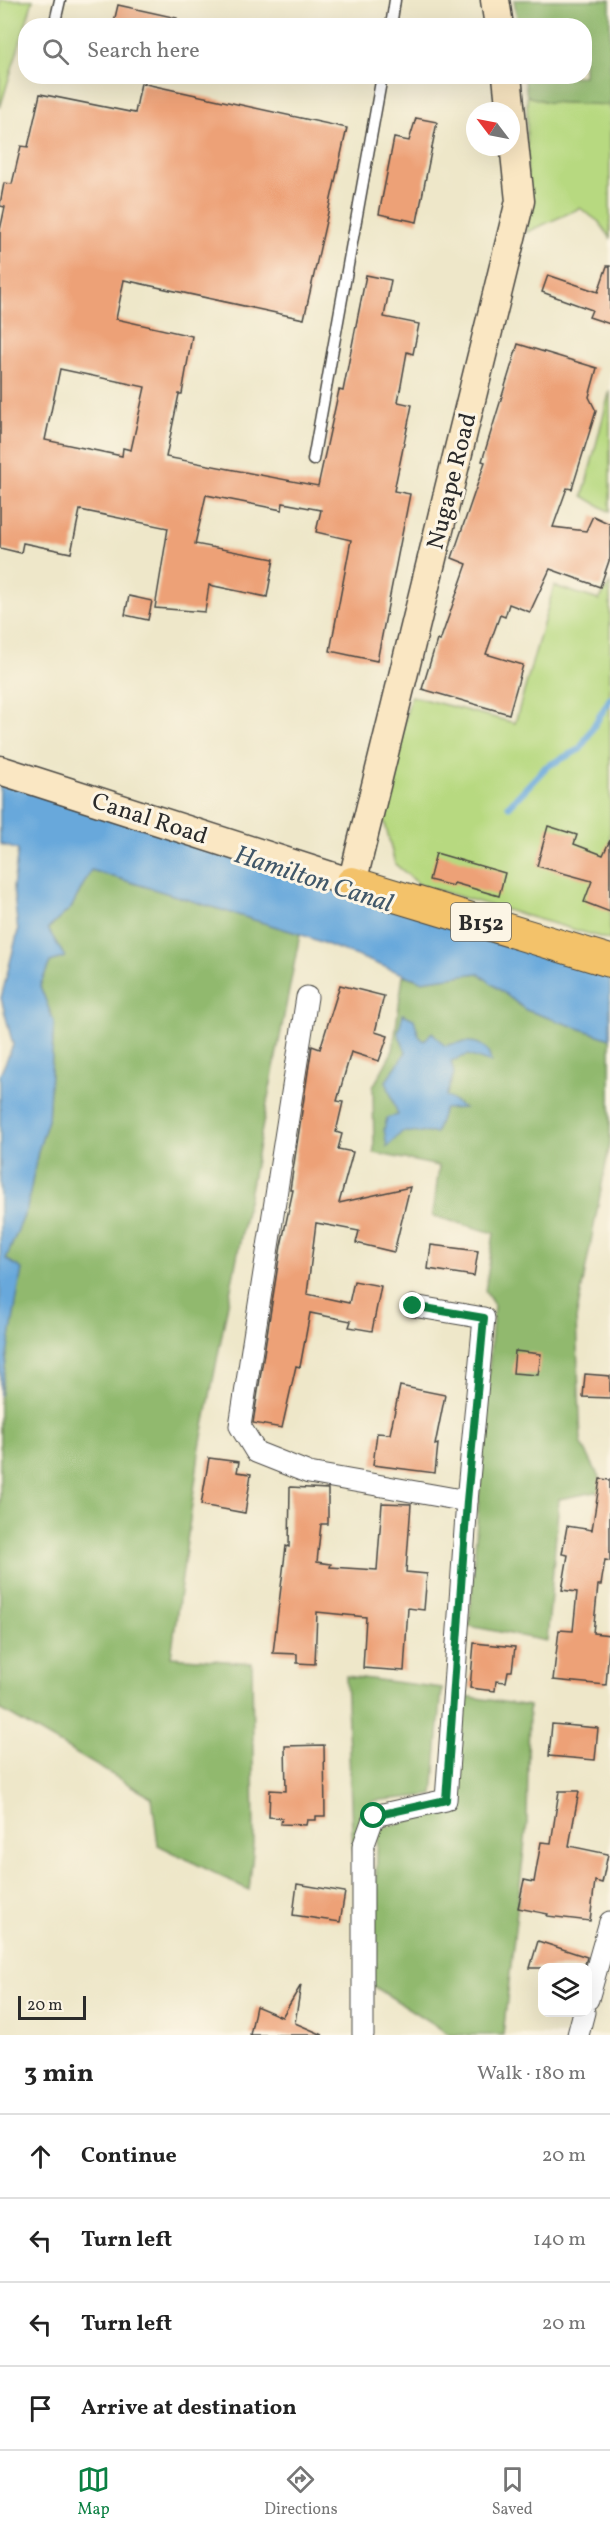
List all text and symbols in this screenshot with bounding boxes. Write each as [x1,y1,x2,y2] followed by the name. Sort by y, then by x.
[18,18,592,84] search box
[39,35,72,68] icon: search
[87,36,200,67] text: Search here
[466,102,520,156] north arrow
[420,410,486,553] street label: Nugape Road
[87,785,212,855] street label: Canal Road
[229,837,398,923] water label: Hamilton Canal
[451,903,511,941] road number: B152
[399,1292,425,1318] route end
[360,1802,386,1828] route start
[538,1963,592,2017] map controls
[538,1963,592,2017] button: layers
[18,1993,86,2020] scale bar
[27,1995,62,2017] text: 20 m
[24,2056,94,2092] text: 3 min
[477,2060,586,2088] text: Walk · 180 m
[24,2140,57,2173] icon: ahead
[81,2141,177,2172] text: Continue
[542,2142,586,2170] text: 20 m
[24,2224,57,2257] icon: left
[81,2225,172,2256] text: Turn left
[533,2226,586,2254] text: 140 m
[24,2308,57,2341] icon: left
[81,2309,172,2340] text: Turn left
[542,2310,586,2338] text: 20 m
[24,2392,57,2425] icon: arrive
[81,2393,297,2424] text: Arrive at destination
[77,2463,110,2521] tab: Map
[264,2463,338,2521] tab: Directions
[492,2463,533,2521] tab: Saved

